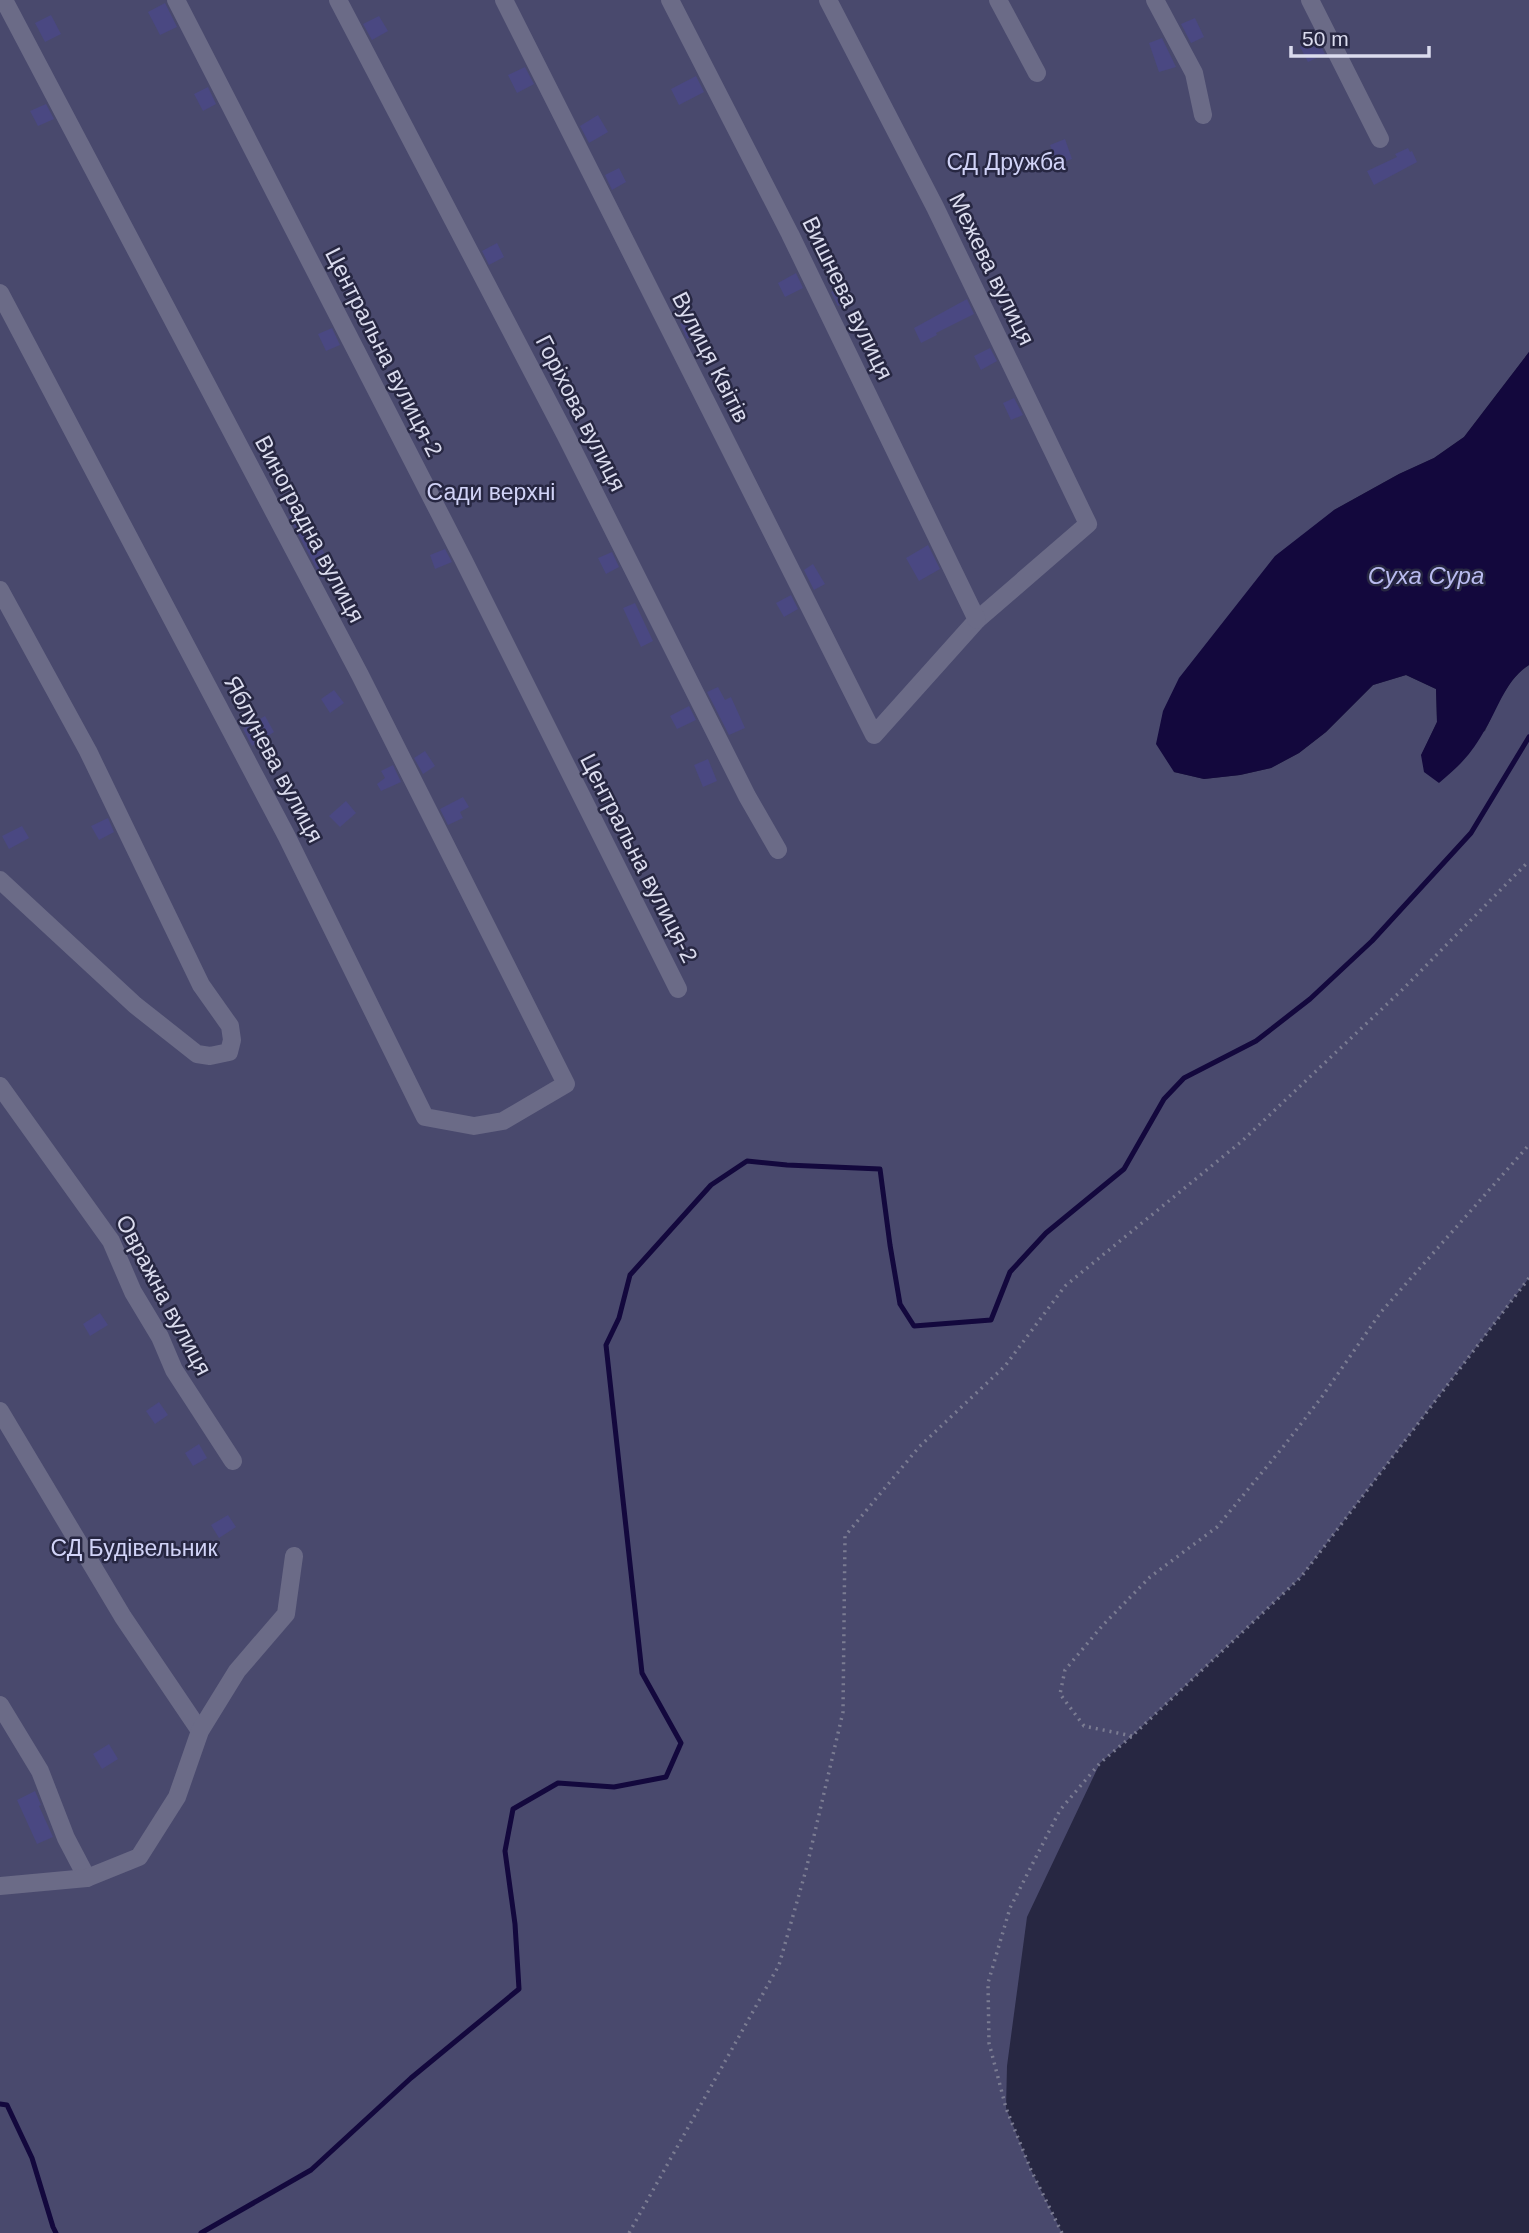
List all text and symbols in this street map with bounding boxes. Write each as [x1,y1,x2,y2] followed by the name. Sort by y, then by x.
[1291,14,1429,58] scale bar
[1302,27,1349,50] text: 50 m
[946,149,1066,175] park label: СД Дружба
[944,189,1040,349] street label: Межева вулиця
[797,212,899,384] street label: Вишнева вулиця
[320,243,448,461] street label: Центральна вулиця-2
[667,287,755,427] street label: Вулиця Квітів
[531,331,631,495] street label: Горіхова вулиця
[250,431,370,627] street label: Виноградна вулиця
[427,479,555,505] park label: Сади верхні
[1368,562,1484,589] water label: Суха Сура
[219,671,329,847] street label: Яблунева вулиця
[575,749,703,967] street label: Центральна вулиця-2
[111,1211,217,1379] street label: Овражна вулиця
[51,1535,218,1561] park label: СД Будівельник

